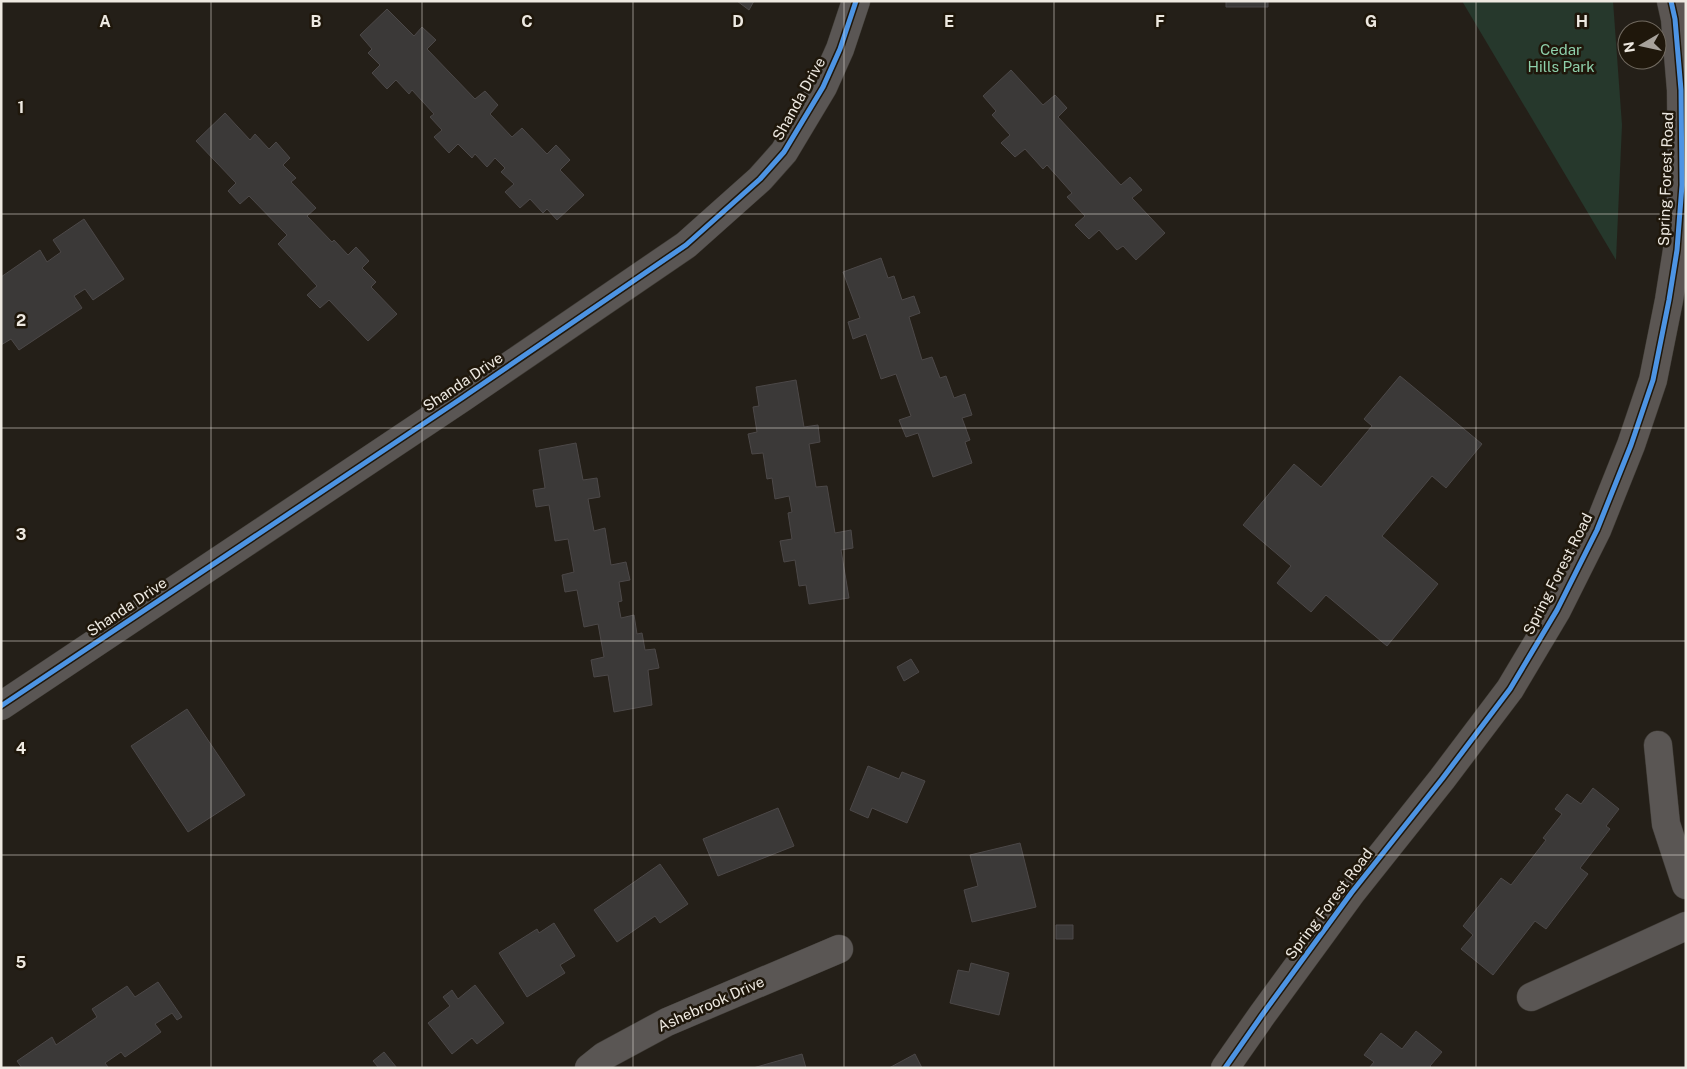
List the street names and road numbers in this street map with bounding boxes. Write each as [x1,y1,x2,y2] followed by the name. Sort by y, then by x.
[769,54,828,143] street label: Shanda Drive
[1655,112,1676,246] street label: Spring Forest Road
[420,349,506,414] street label: Shanda Drive
[1520,510,1596,637] street label: Spring Forest Road
[84,574,170,639] street label: Shanda Drive
[1281,845,1376,962] street label: Spring Forest Road
[655,972,767,1035] street label: Ashebrook Drive

